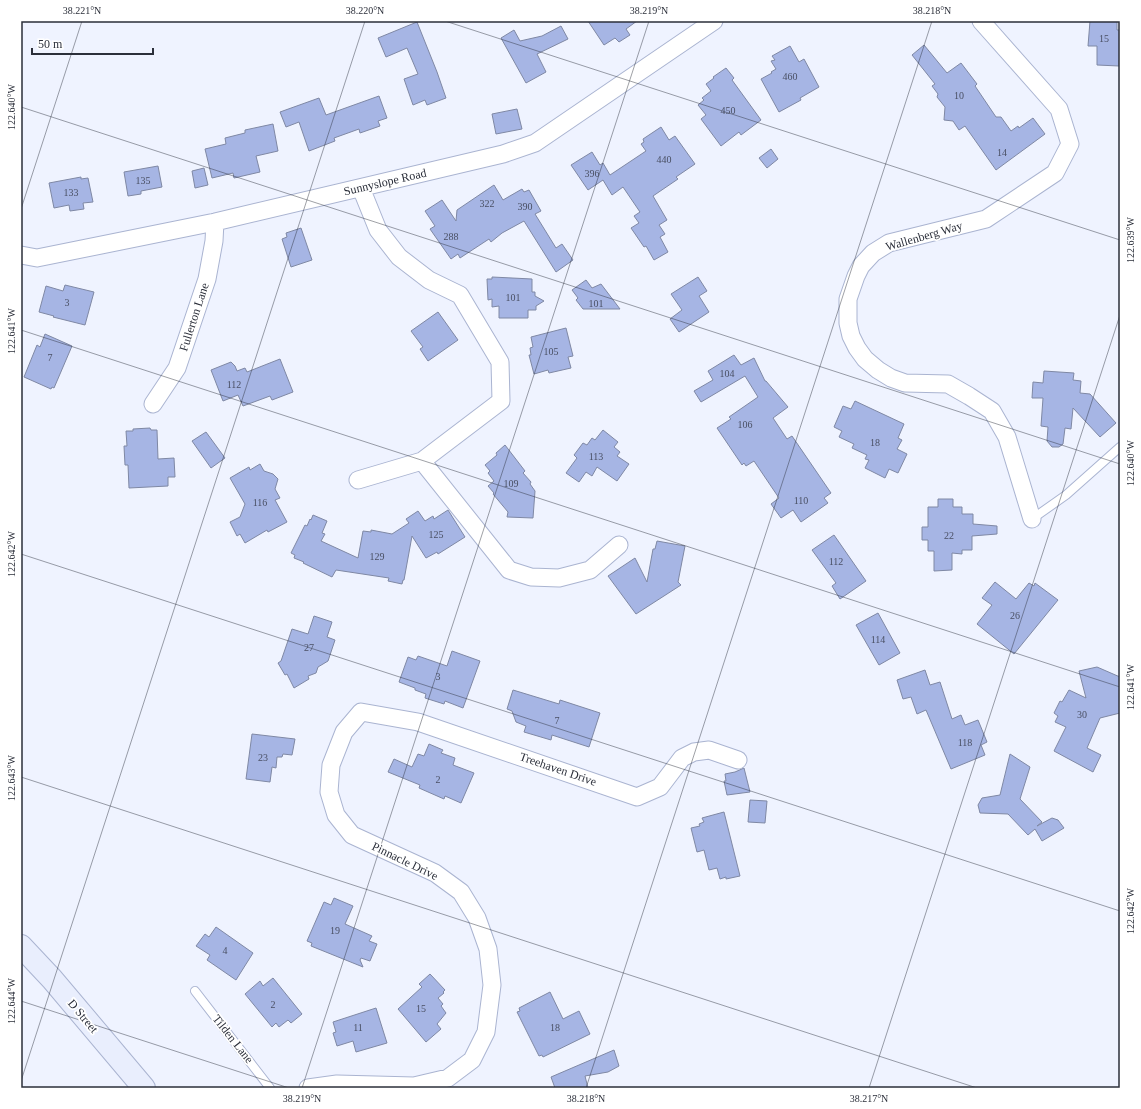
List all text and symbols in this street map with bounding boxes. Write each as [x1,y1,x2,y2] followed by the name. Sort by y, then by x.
[63,5,101,16] text: 38.221°N
[346,5,384,16] text: 38.220°N
[630,5,668,16] text: 38.219°N
[913,5,951,16] text: 38.218°N
[32,30,153,56] scale bar
[1099,33,1109,44] house number: 15
[38,37,63,51] text: 50 m
[783,71,798,82] house number: 460
[6,83,17,130] text: 122.640°W
[954,90,964,101] house number: 10
[721,105,736,116] house number: 450
[997,147,1007,158] house number: 14
[657,154,672,165] house number: 440
[342,166,428,198] street label: Sunnyslope Road
[585,168,600,179] house number: 396
[136,175,151,186] house number: 135
[64,187,79,198] house number: 133
[480,198,495,209] house number: 322
[518,201,533,212] house number: 390
[1125,216,1136,263] text: 122.639°W
[884,218,964,254] street label: Wallenberg Way
[444,231,459,242] house number: 288
[176,281,212,353] street label: Fullerton Lane
[506,292,521,303] house number: 101
[65,297,70,308] house number: 3
[589,298,604,309] house number: 101
[6,307,17,354] text: 122.641°W
[544,346,559,357] house number: 105
[48,352,53,363] house number: 7
[720,368,735,379] house number: 104
[227,379,241,390] house number: 112
[738,419,753,430] house number: 106
[870,437,880,448] house number: 18
[1125,439,1136,486] text: 122.640°W
[589,451,603,462] house number: 113
[504,478,519,489] house number: 109
[794,495,808,506] house number: 110
[253,497,267,508] house number: 116
[429,529,444,540] house number: 125
[6,530,17,577] text: 122.642°W
[944,530,954,541] house number: 22
[370,551,385,562] house number: 129
[829,556,843,567] house number: 112
[1010,610,1020,621] house number: 26
[871,634,885,645] house number: 114
[304,642,314,653] house number: 27
[1125,663,1136,710] text: 122.641°W
[436,671,441,682] house number: 3
[1077,709,1087,720] house number: 30
[555,715,560,726] house number: 7
[958,737,972,748] house number: 118
[518,749,598,789] street label: Treehaven Drive
[258,752,268,763] house number: 23
[6,754,17,801] text: 122.643°W
[436,774,441,785] house number: 2
[370,839,440,883] street label: Pinnacle Drive
[1125,887,1136,934] text: 122.642°W
[330,925,340,936] house number: 19
[223,945,228,956] house number: 4
[6,977,17,1024] text: 122.644°W
[65,996,102,1036] street label: D Street
[271,999,276,1010] house number: 2
[416,1003,426,1014] house number: 15
[210,1012,256,1066] street label: Tilden Lane
[353,1022,363,1033] house number: 11
[550,1022,560,1033] house number: 18
[283,1093,321,1104] text: 38.219°N
[567,1093,605,1104] text: 38.218°N
[850,1093,888,1104] text: 38.217°N

